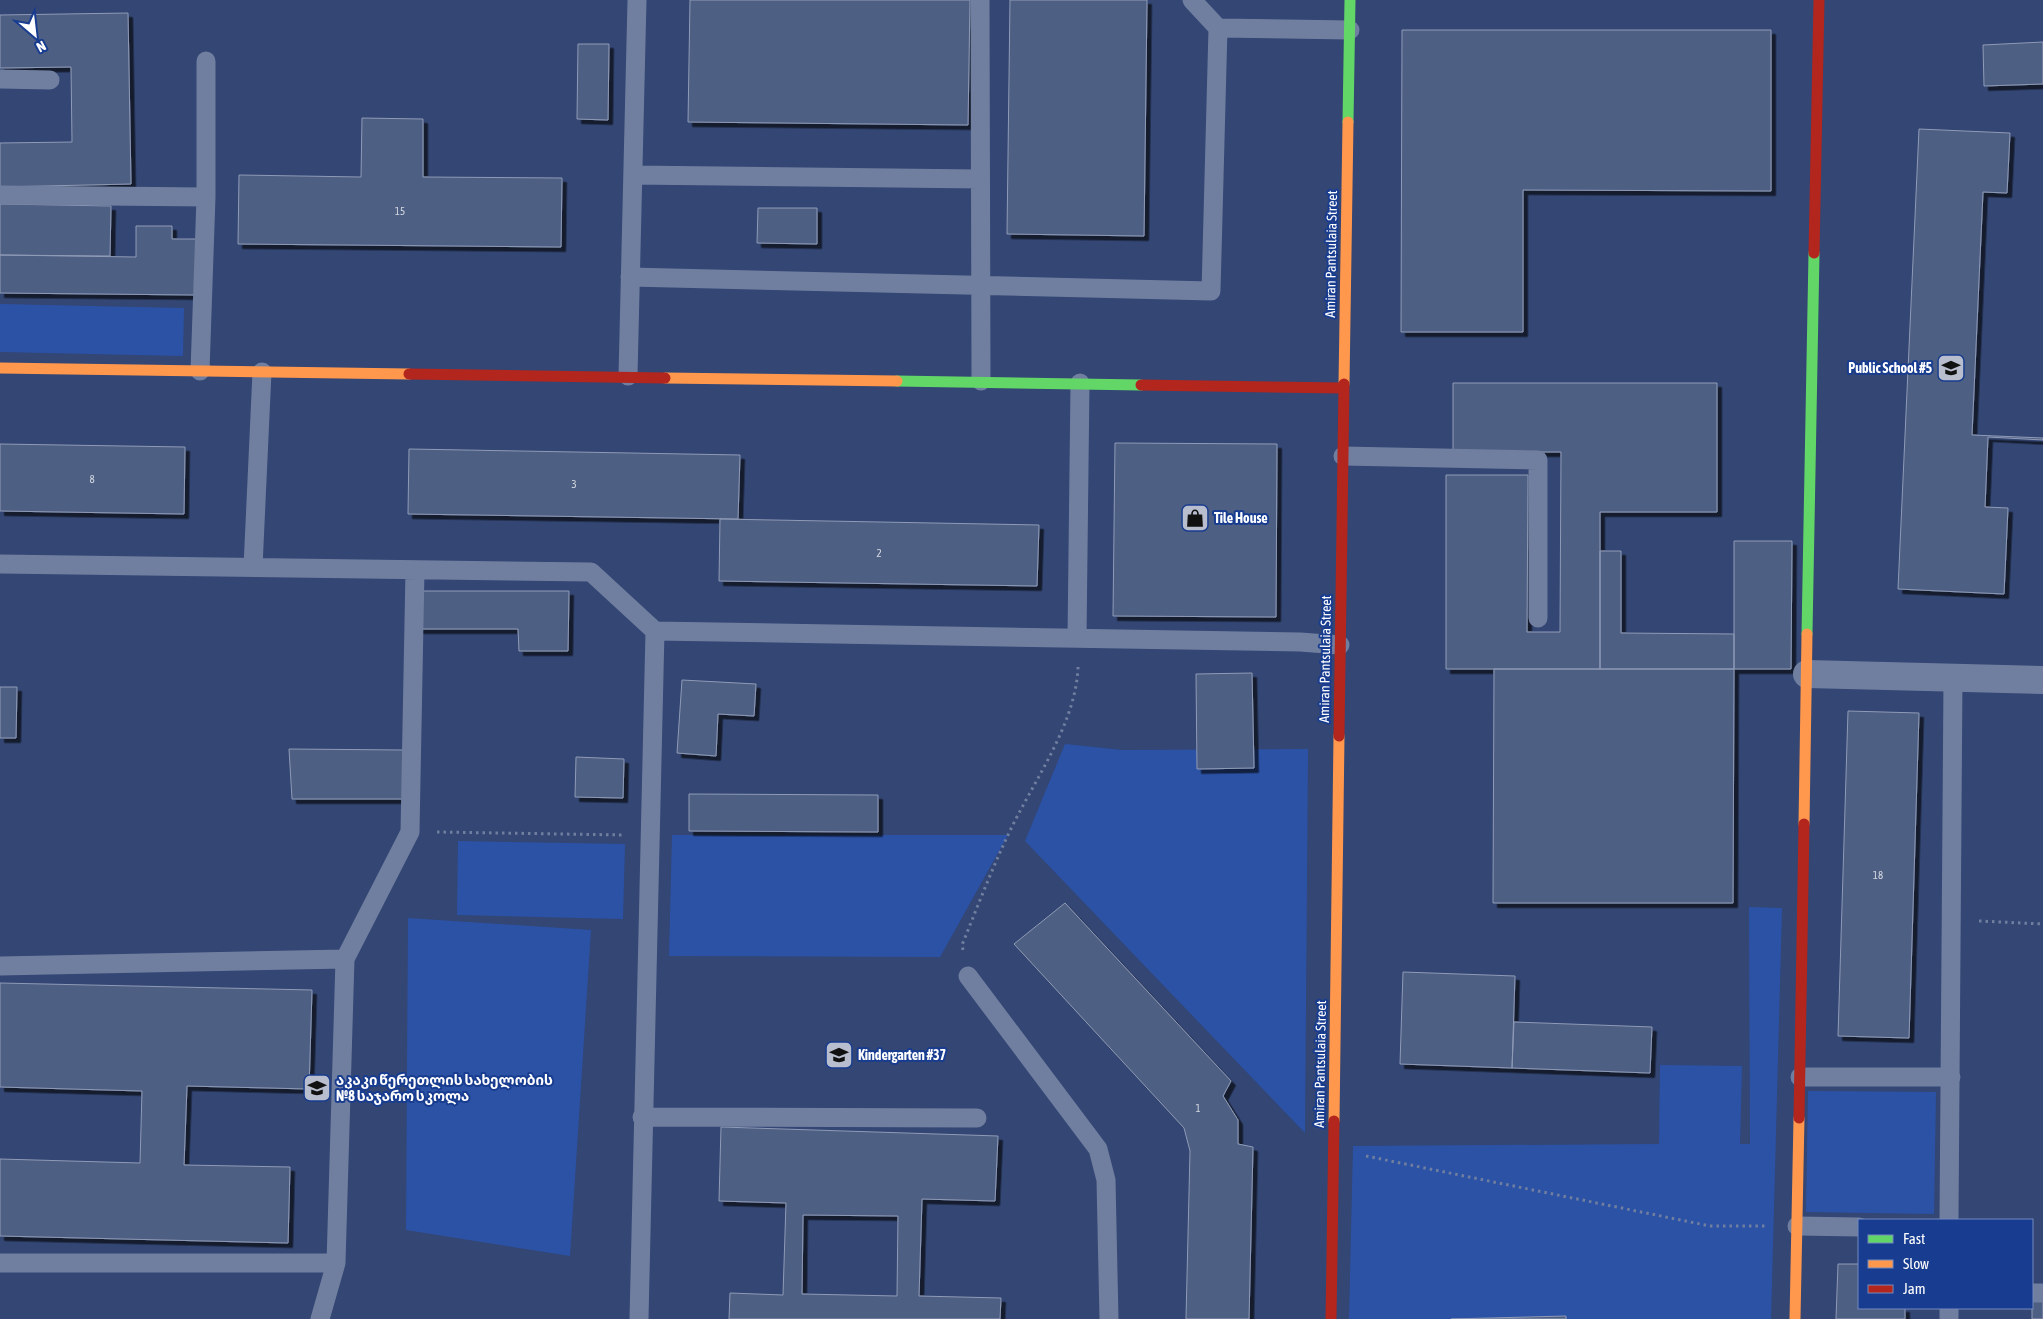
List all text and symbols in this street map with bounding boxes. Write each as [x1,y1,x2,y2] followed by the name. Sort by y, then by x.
[10,10,60,60] north arrow
[34,37,49,55] text: N
[1322,190,1340,318] street label: Amiran Pantsulaia Street
[395,205,405,217] house number: 15
[1936,353,1966,383] school or university icon: Public School #5
[1848,360,1932,376] place label: Public School #5
[89,473,95,485] house number: 8
[571,478,577,490] house number: 3
[1180,503,1210,533] shop icon: Tile House
[1214,510,1268,526] place label: Tile House
[876,547,882,559] house number: 2
[1316,595,1334,723] street label: Amiran Pantsulaia Street
[1873,869,1883,881] house number: 18
[1311,1000,1329,1128] street label: Amiran Pantsulaia Street
[824,1040,854,1070] school or university icon: Kindergarten #37
[858,1047,946,1063] place label: Kindergarten #37
[336,1072,553,1105] place label: აკაკი წერეთლის სახელობის №8 საჯარო სკოლა
[302,1073,332,1103] school or university icon: აკაკი წერეთლის სახელობის №8 საჯარო სკოლა
[1195,1102,1201,1114] house number: 1
[1858,1219,2033,1309] legend
[1903,1230,1925,1247] text: Fast
[1903,1255,1929,1272] text: Slow
[1903,1280,1926,1297] text: Jam

